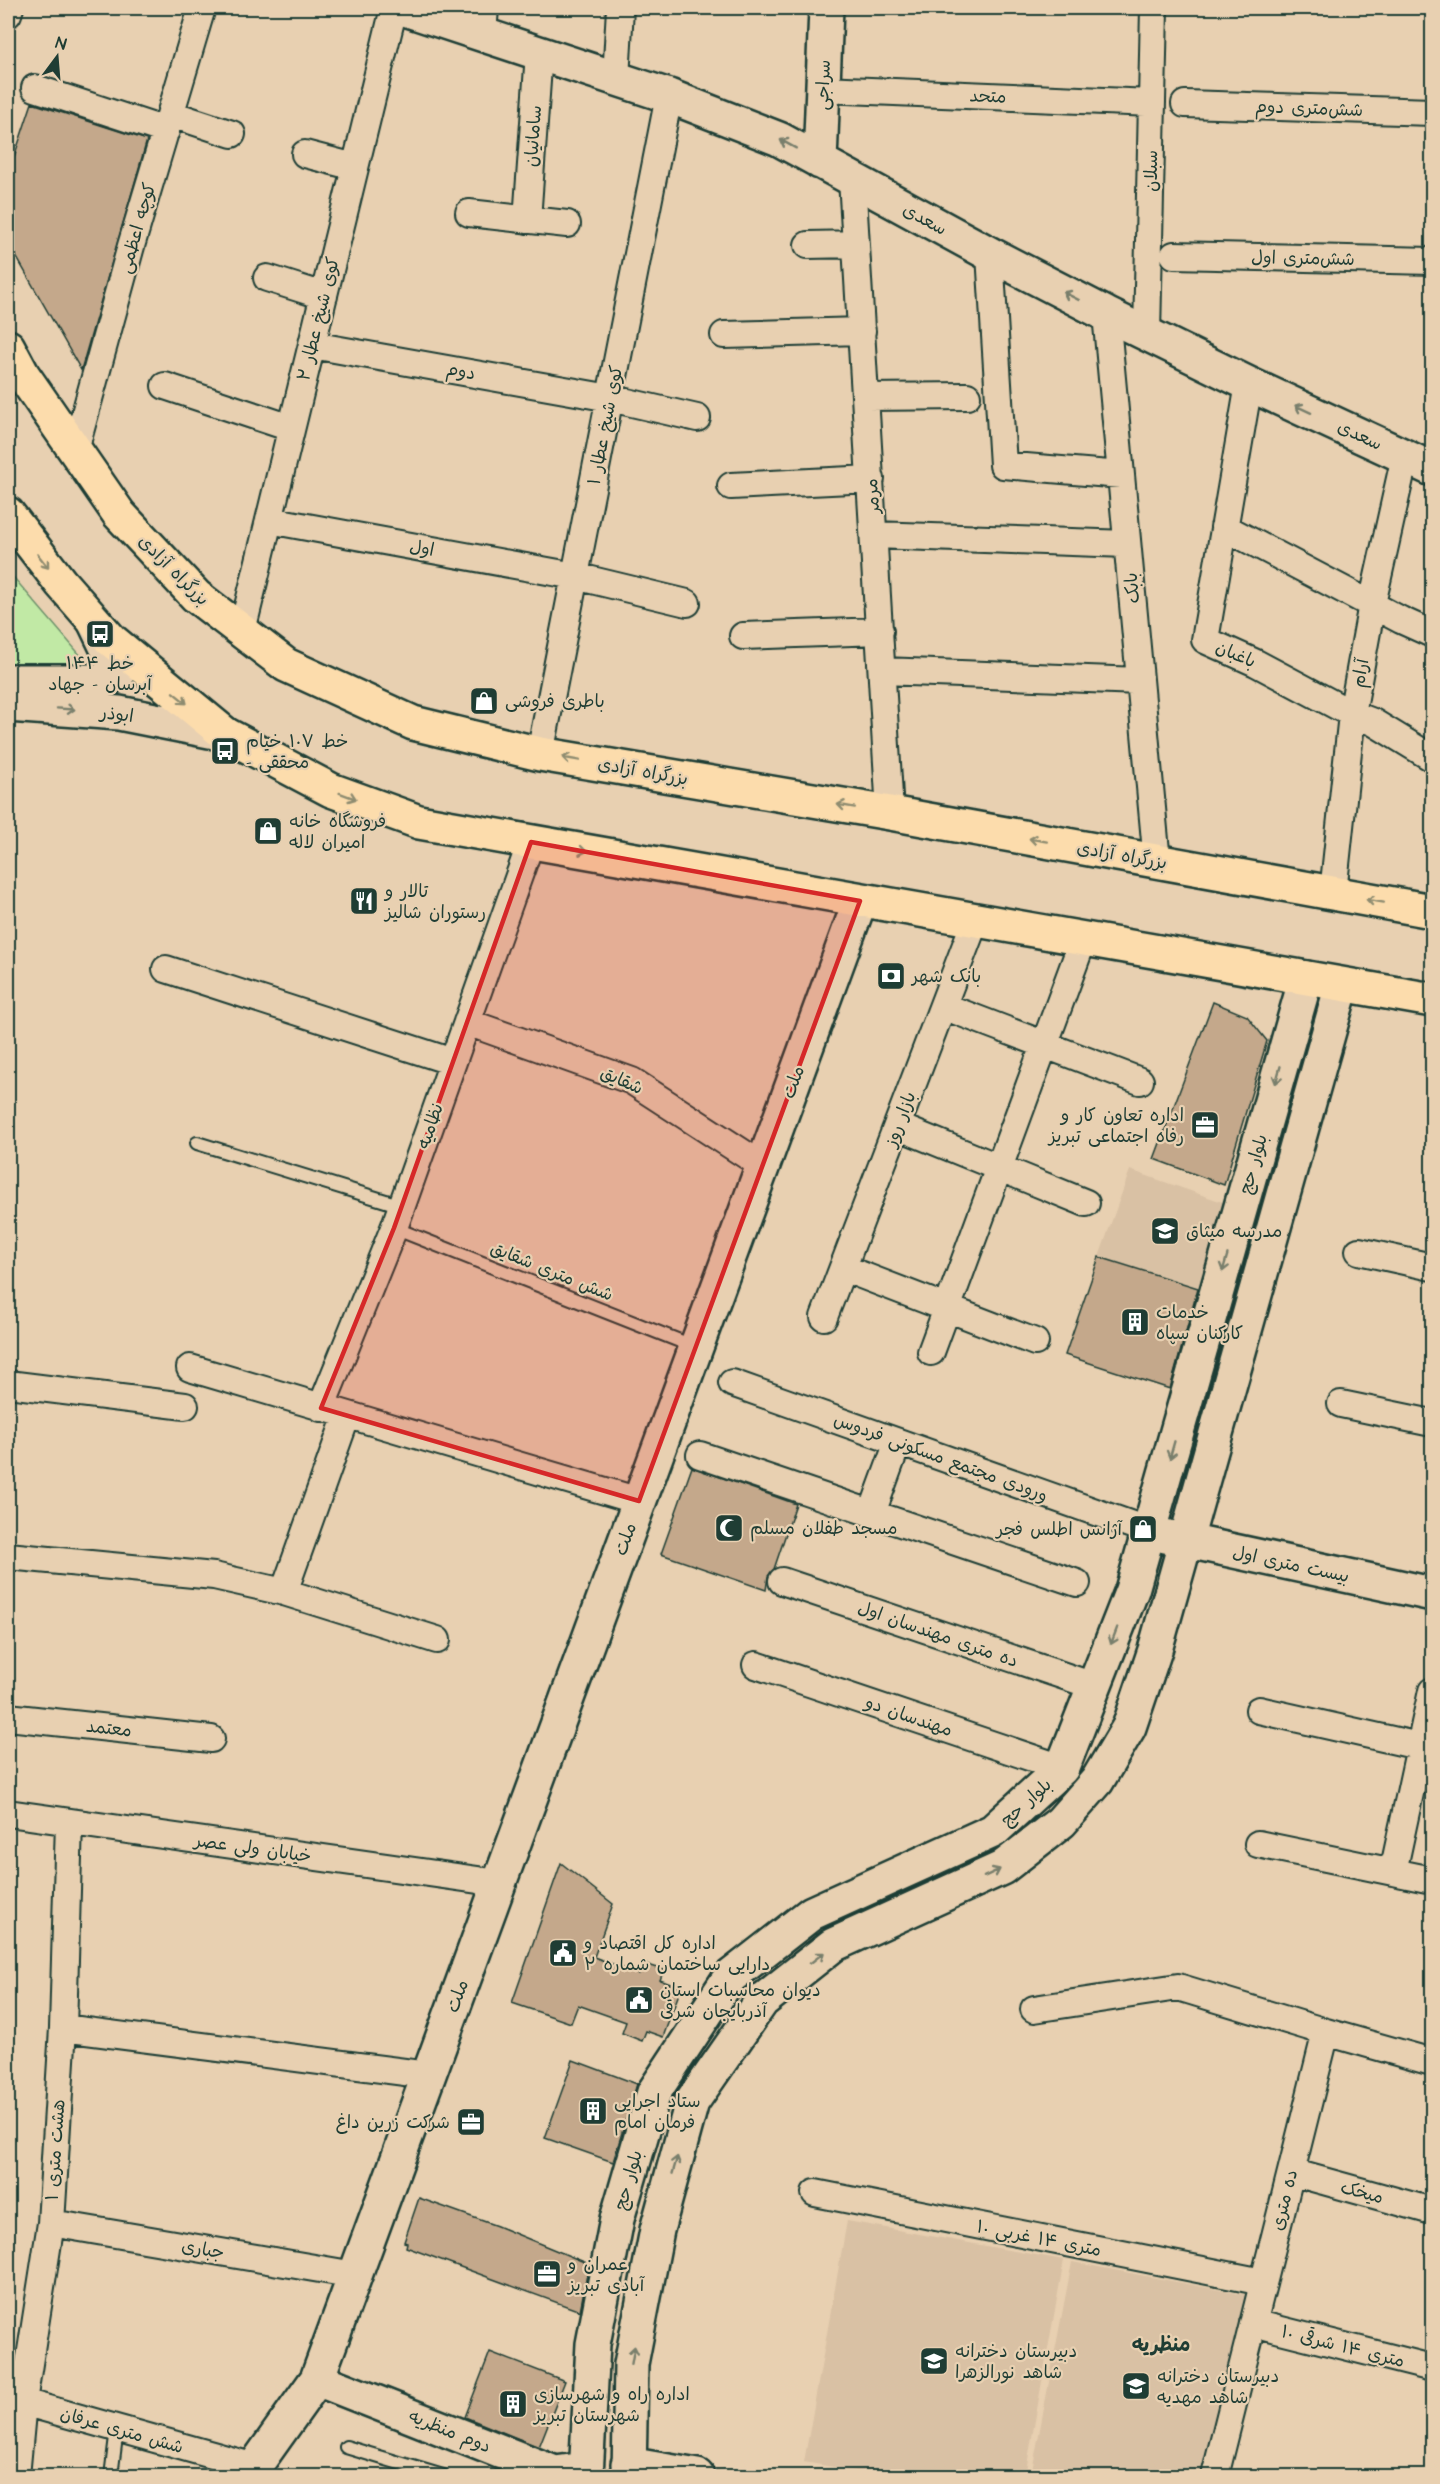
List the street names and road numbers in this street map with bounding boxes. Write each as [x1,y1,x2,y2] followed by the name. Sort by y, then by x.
[810,59,837,111] street label: سراجی
[969,83,1007,110] street label: متحد
[1254,94,1363,124] street label: شش‌متری دوم
[519,104,548,168] street label: سامانیان
[1139,150,1164,192] street label: سبلان
[113,180,162,276] street label: کوچه اعظمی
[898,197,951,242] street label: سعدی
[1251,245,1355,272] street label: شش‌متری اول
[291,254,346,384] street label: کوی شیخ عطار ۲
[444,357,477,387] street label: دوم
[582,363,629,487] street label: کوی شیخ عطار ۱
[1333,414,1386,457] street label: سعدی
[859,478,886,516] street label: مرمر
[133,529,215,611] street label: بزرگراه آزادی
[408,534,436,563] street label: اول
[1119,571,1146,605] street label: بابک
[1212,635,1260,674] street label: باغبان
[1346,655,1377,690] street label: آرام
[97,700,135,729] street label: ابوذر
[596,751,690,792] street label: بزرگراه آزادی
[1075,835,1169,876] street label: بزرگراه آزادی
[596,1060,647,1101] street label: شقایق
[776,1062,811,1102] street label: ملت
[878,1088,922,1152] street label: بازار روز
[411,1100,450,1152] street label: نظامیه
[1233,1131,1274,1197] street label: بلوار حج
[487,1235,617,1307] street label: شش متری شقایق
[830,1407,1051,1508] street label: ورودی مجتمع مسکونی فردوس
[608,1519,643,1559] street label: ملت
[1230,1540,1352,1589] street label: بیست متری اول
[854,1595,1021,1674] street label: ده متری مهندسان اول
[860,1689,956,1743] street label: مهندسان دو
[85,1714,133,1743] street label: معتمد
[995,1773,1057,1832] street label: بلوار حج
[191,1828,313,1869] street label: خیابان ولی عصر
[440,1976,475,2016] street label: ملت
[39,2099,72,2201] street label: هشت متری ۱
[608,2147,649,2213] street label: بلوار حج
[1265,2167,1304,2233] street label: ده متری
[1338,2175,1386,2210] street label: میخک
[974,2214,1103,2263] street label: ۱۰ متری ۱۴ غربی
[179,2233,226,2266] street label: جباری
[1278,2319,1407,2374] street label: ۱۰ متری ۱۴ شرقی
[57,2401,186,2460] street label: شش متری عرفان
[405,2404,495,2460] street label: دوم منظریه

